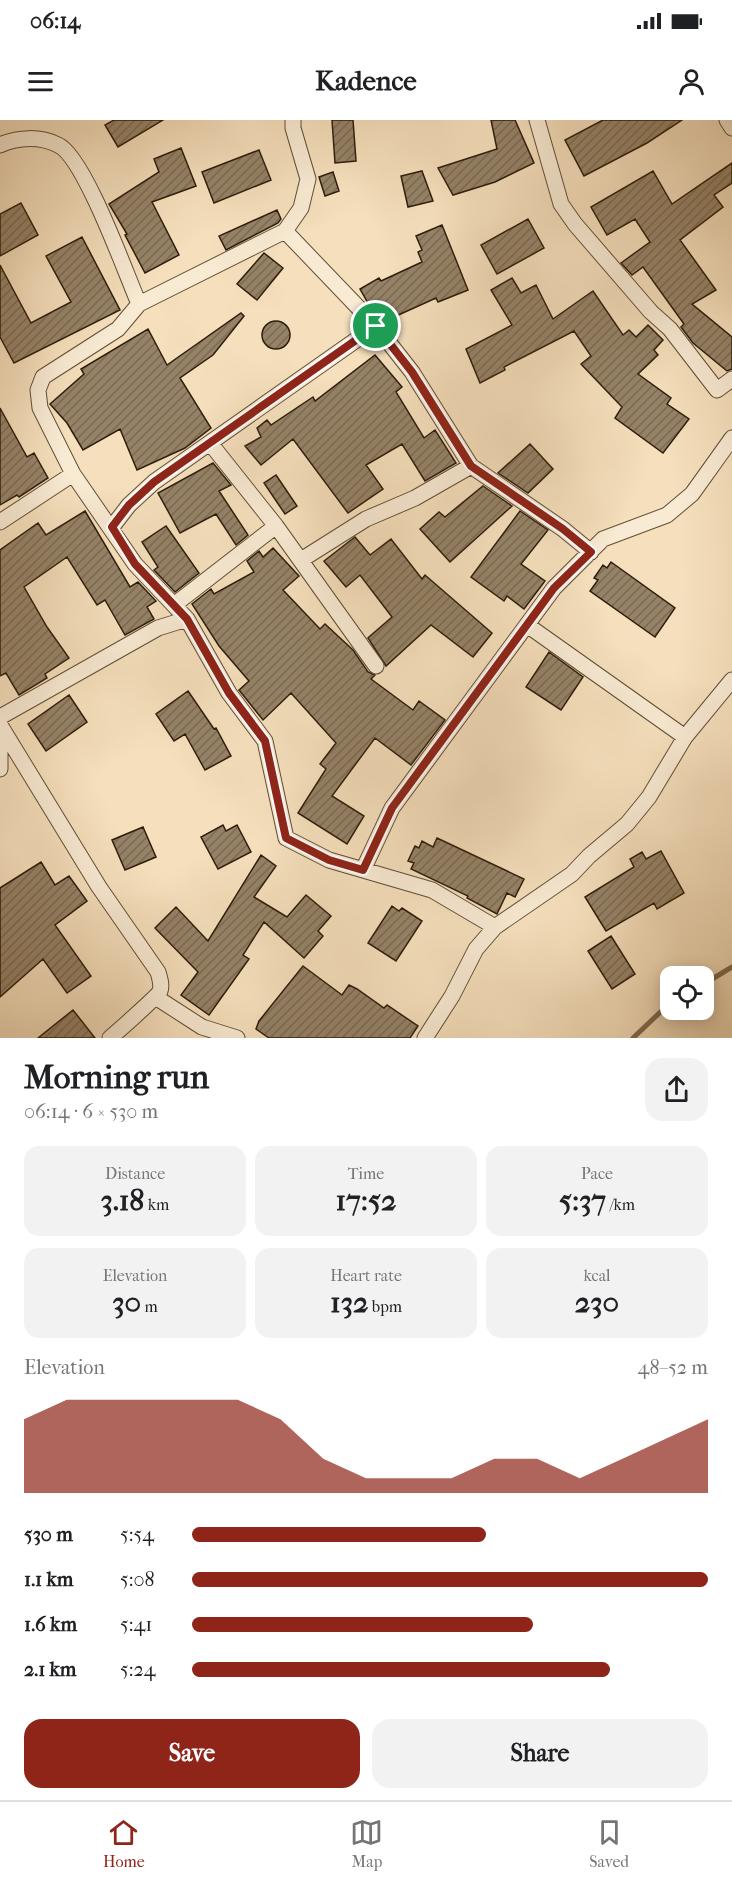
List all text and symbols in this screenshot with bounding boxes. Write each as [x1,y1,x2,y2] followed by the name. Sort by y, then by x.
[30,8,80,34] text: 06:14
[24,65,57,98] icon: menu
[315,65,417,97] text: Kadence
[675,65,708,98] icon: person
[350,300,401,351] pin
[359,309,392,342] icon: arrive
[660,966,714,1020] map controls
[660,966,714,1020] button: locate
[24,1058,209,1097] text: Morning run
[645,1058,708,1121] button: share
[24,1100,158,1123] text: 06:14 · 6 × 530 m
[105,1164,165,1183] text: Distance
[348,1164,384,1183] text: Time
[581,1164,613,1183] text: Pace
[101,1183,144,1218] text: 3.18
[336,1183,396,1218] text: 17:52
[559,1183,606,1218] text: 5:37
[144,1195,169,1214] text: km
[606,1195,635,1214] text: /km
[103,1266,167,1285] text: Elevation
[330,1266,402,1285] text: Heart rate
[584,1266,610,1285] text: kcal
[112,1285,141,1320] text: 30
[330,1285,368,1320] text: 132
[575,1285,619,1320] text: 230
[141,1297,158,1316] text: m
[368,1297,402,1316] text: bpm
[24,1356,105,1379] text: Elevation
[638,1356,708,1379] text: 48–52 m
[24,1523,73,1546] text: 530 m
[120,1523,154,1546] text: 5:54
[24,1568,73,1591] text: 1.1 km
[120,1568,155,1591] text: 5:08
[24,1613,77,1636] text: 1.6 km
[120,1613,152,1636] text: 5:41
[24,1658,77,1681] text: 2.1 km
[120,1658,156,1681] text: 5:24
[24,1719,360,1788] button: Save
[372,1719,708,1788] button: Share
[103,1816,145,1871] tab: Home
[350,1816,383,1871] tab: Map
[589,1816,629,1871] tab: Saved

